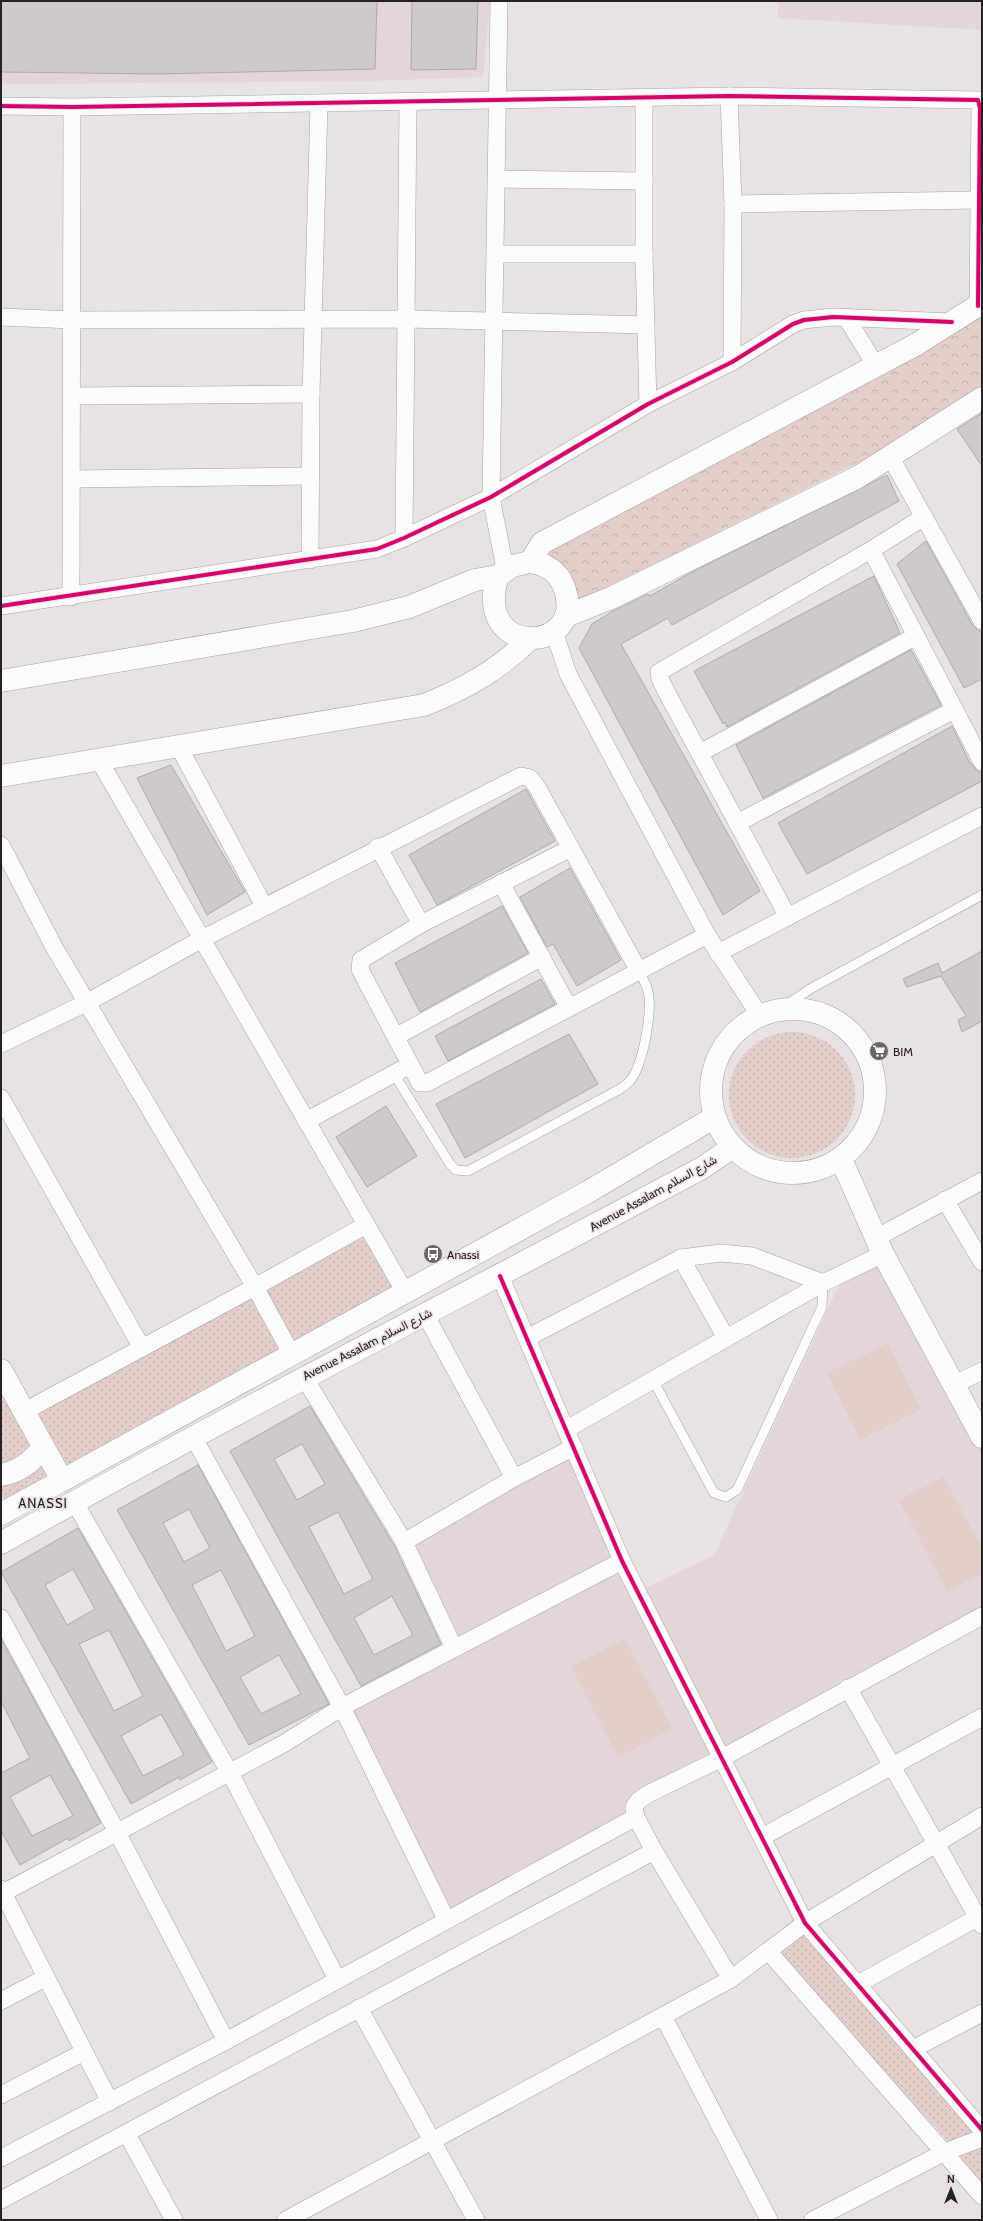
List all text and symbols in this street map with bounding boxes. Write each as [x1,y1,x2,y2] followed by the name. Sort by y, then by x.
[868,1040,890,1062] supermarket icon: BIM
[893,1044,913,1059] place label: BIM
[587,1152,720,1236] street label: Avenue Assalam شارع السلام
[422,1243,444,1265] bus stop icon: Anassi
[447,1247,479,1262] place label: Anassi
[300,1305,435,1385] street label: Avenue Assalam شارع السلام
[18,1495,68,1511] district label: ANASSI
[931,2169,971,2209] north arrow
[947,2172,955,2186] text: N

